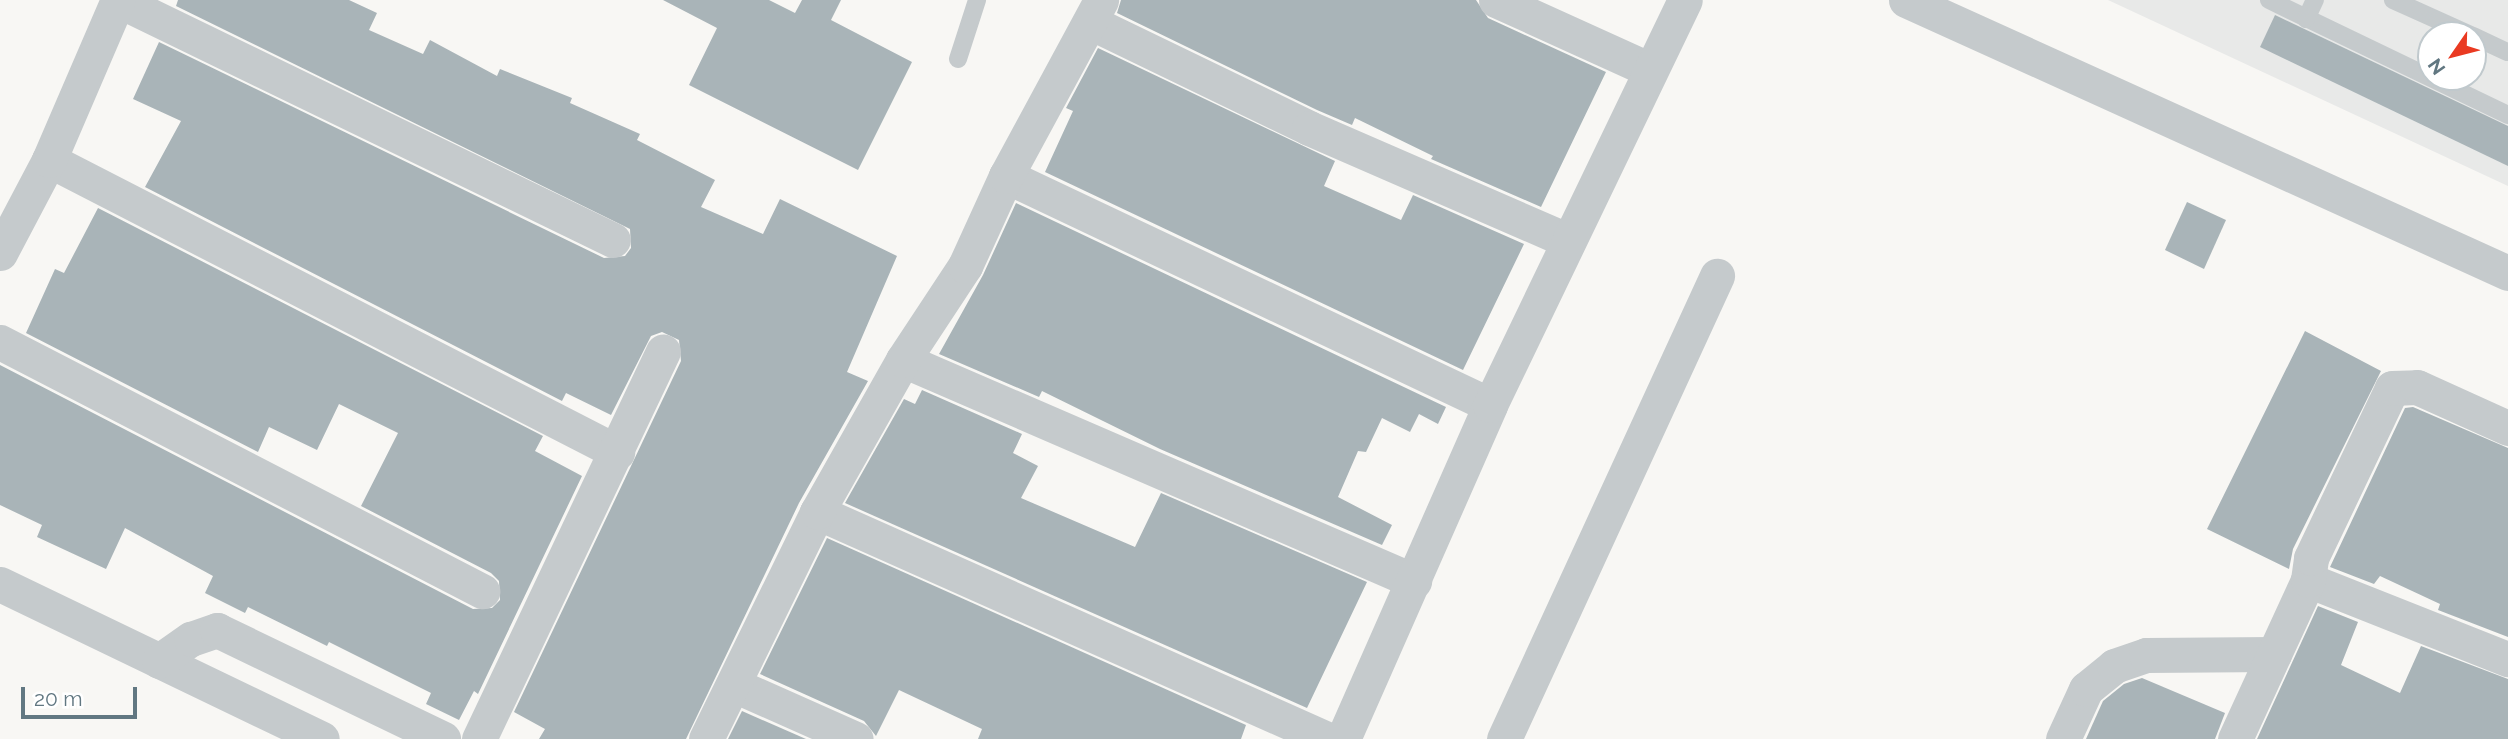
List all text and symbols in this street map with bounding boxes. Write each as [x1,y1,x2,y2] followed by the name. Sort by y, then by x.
[2417,21,2487,91] north arrow
[2423,55,2450,79] text: N
[24,672,140,716] scale bar
[34,686,82,711] text: 20 m

